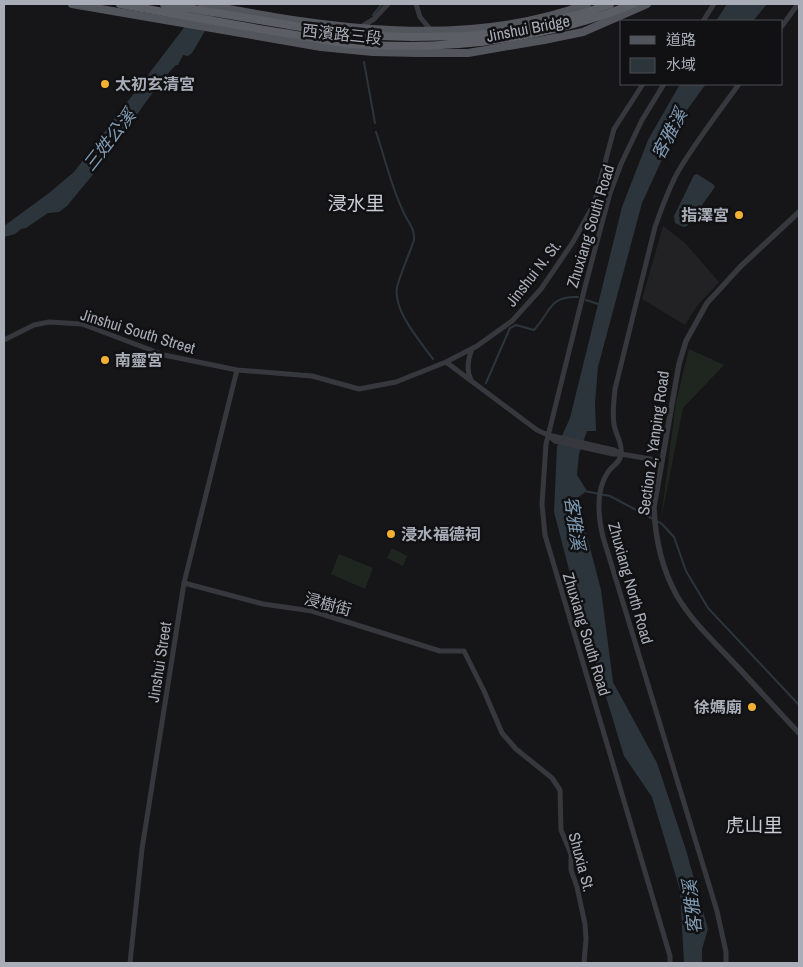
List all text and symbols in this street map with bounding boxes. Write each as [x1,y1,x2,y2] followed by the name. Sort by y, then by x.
[484,9,572,47] street label: Jinshui Bridge
[301,19,383,49] street label: 西濱路三段
[620,20,783,85] legend
[666,29,696,50] text: 道路
[666,54,696,75] text: 水域
[115,73,195,95] place label: 太初玄清宮
[99,78,111,90] marker: 太初玄清宮
[77,102,143,176] water label: 三姓公溪
[645,102,694,164] water label: 客雅溪
[561,162,619,290] street label: Zhuxiang South Road
[327,190,385,216] district label: 浸水里
[681,204,729,226] place label: 指澤宮
[733,209,745,221] marker: 指澤宮
[500,235,566,311] street label: Jinshui N. St.
[78,303,198,359] street label: Jinshui South Street
[115,349,163,371] place label: 南靈宮
[99,354,111,366] marker: 南靈宮
[632,369,674,517] street label: Section 2, Yanping Road
[559,495,592,554] water label: 客雅溪
[603,520,659,646] street label: Zhuxiang North Road
[401,523,481,545] place label: 浸水福德祠
[385,528,397,540] marker: 浸水福德祠
[558,570,616,698] street label: Zhuxiang South Road
[302,587,354,621] street label: 浸樹街
[142,620,176,704] street label: Jinshui Street
[694,696,742,718] place label: 徐媽廟
[746,701,758,713] marker: 徐媽廟
[725,812,783,838] district label: 虎山里
[564,830,600,894] street label: Shuxia St.
[676,876,707,935] water label: 客雅溪

